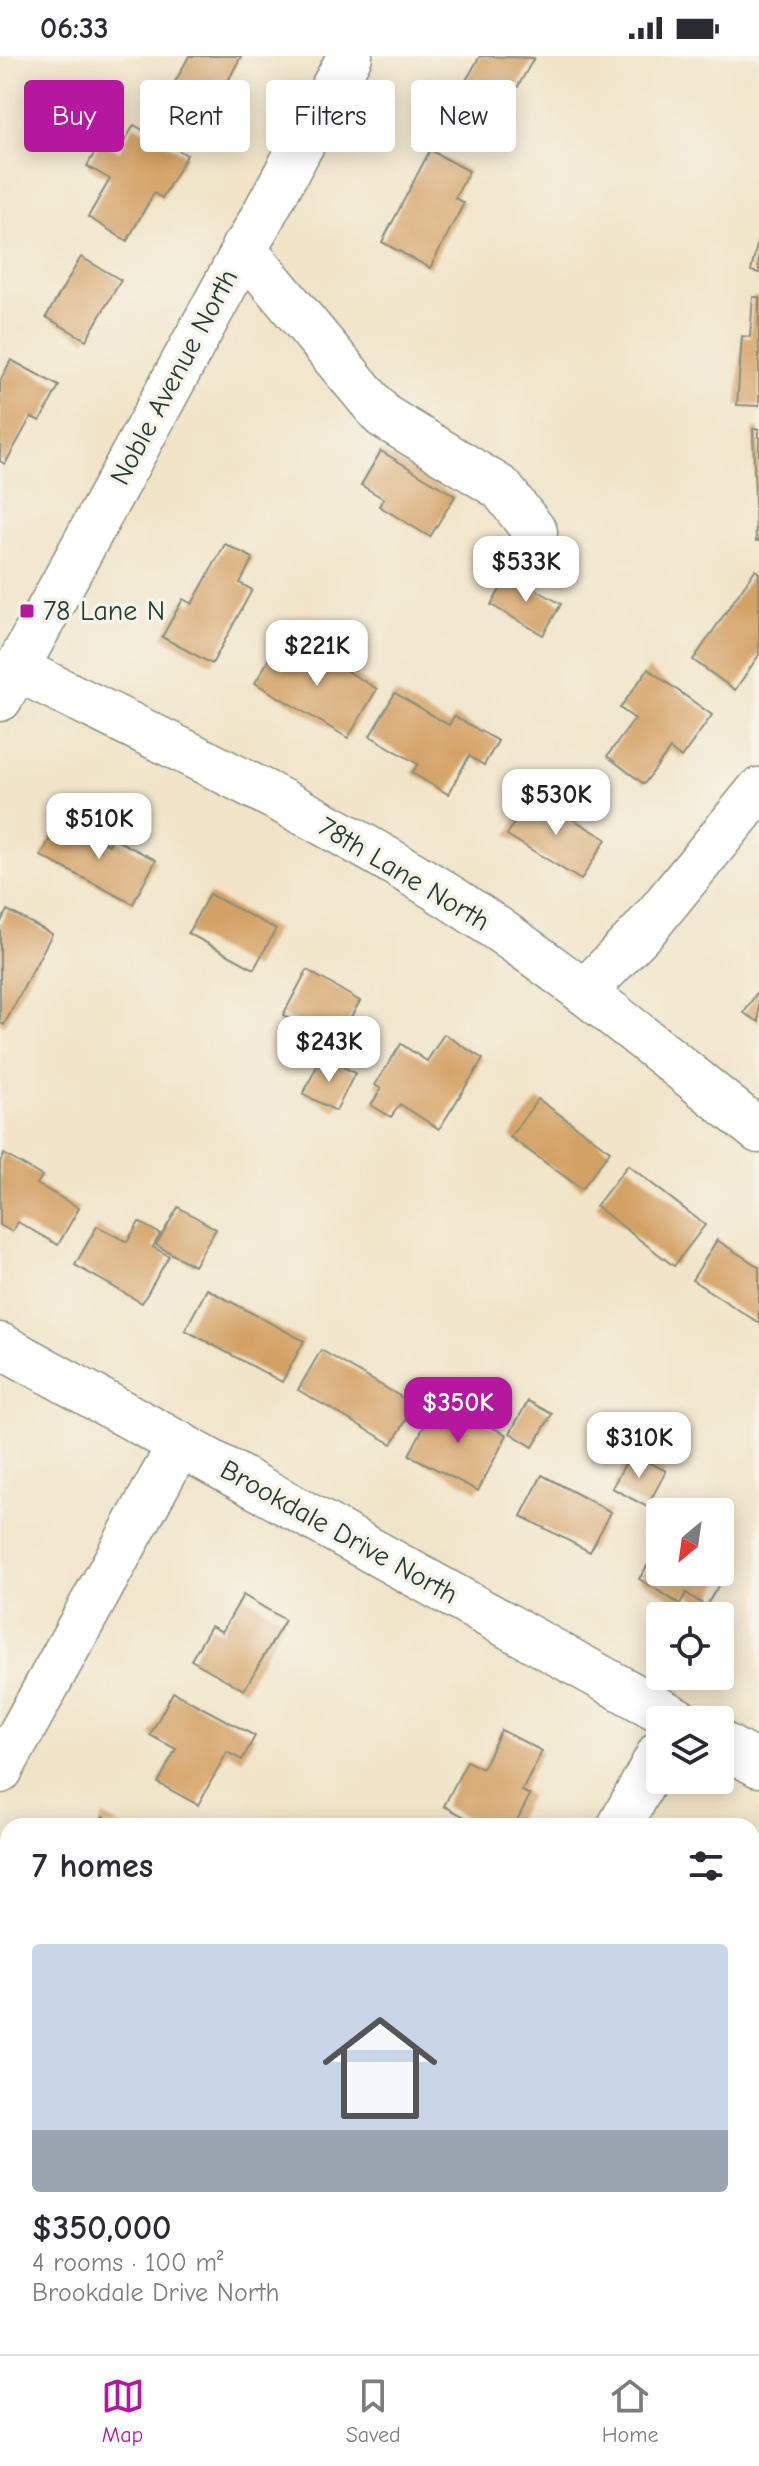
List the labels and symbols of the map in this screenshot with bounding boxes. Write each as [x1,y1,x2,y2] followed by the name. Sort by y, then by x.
[104,264,244,490] street label: Noble Avenue North
[470,536,582,604] pin: $533K
[43,595,165,627] place label: 78 Lane N
[18,602,36,620] marker: 78 Lane N
[261,620,373,688] pin: $221K
[500,769,612,837] pin: $530K
[43,793,155,861] pin: $510K
[313,810,495,938] street label: 78th Lane North
[273,1016,385,1084] pin: $243K
[402,1377,514,1445] pin: $350K
[583,1412,695,1480] pin: $310K
[215,1453,463,1611] street label: Brookdale Drive North
[646,1498,734,1586] north arrow

